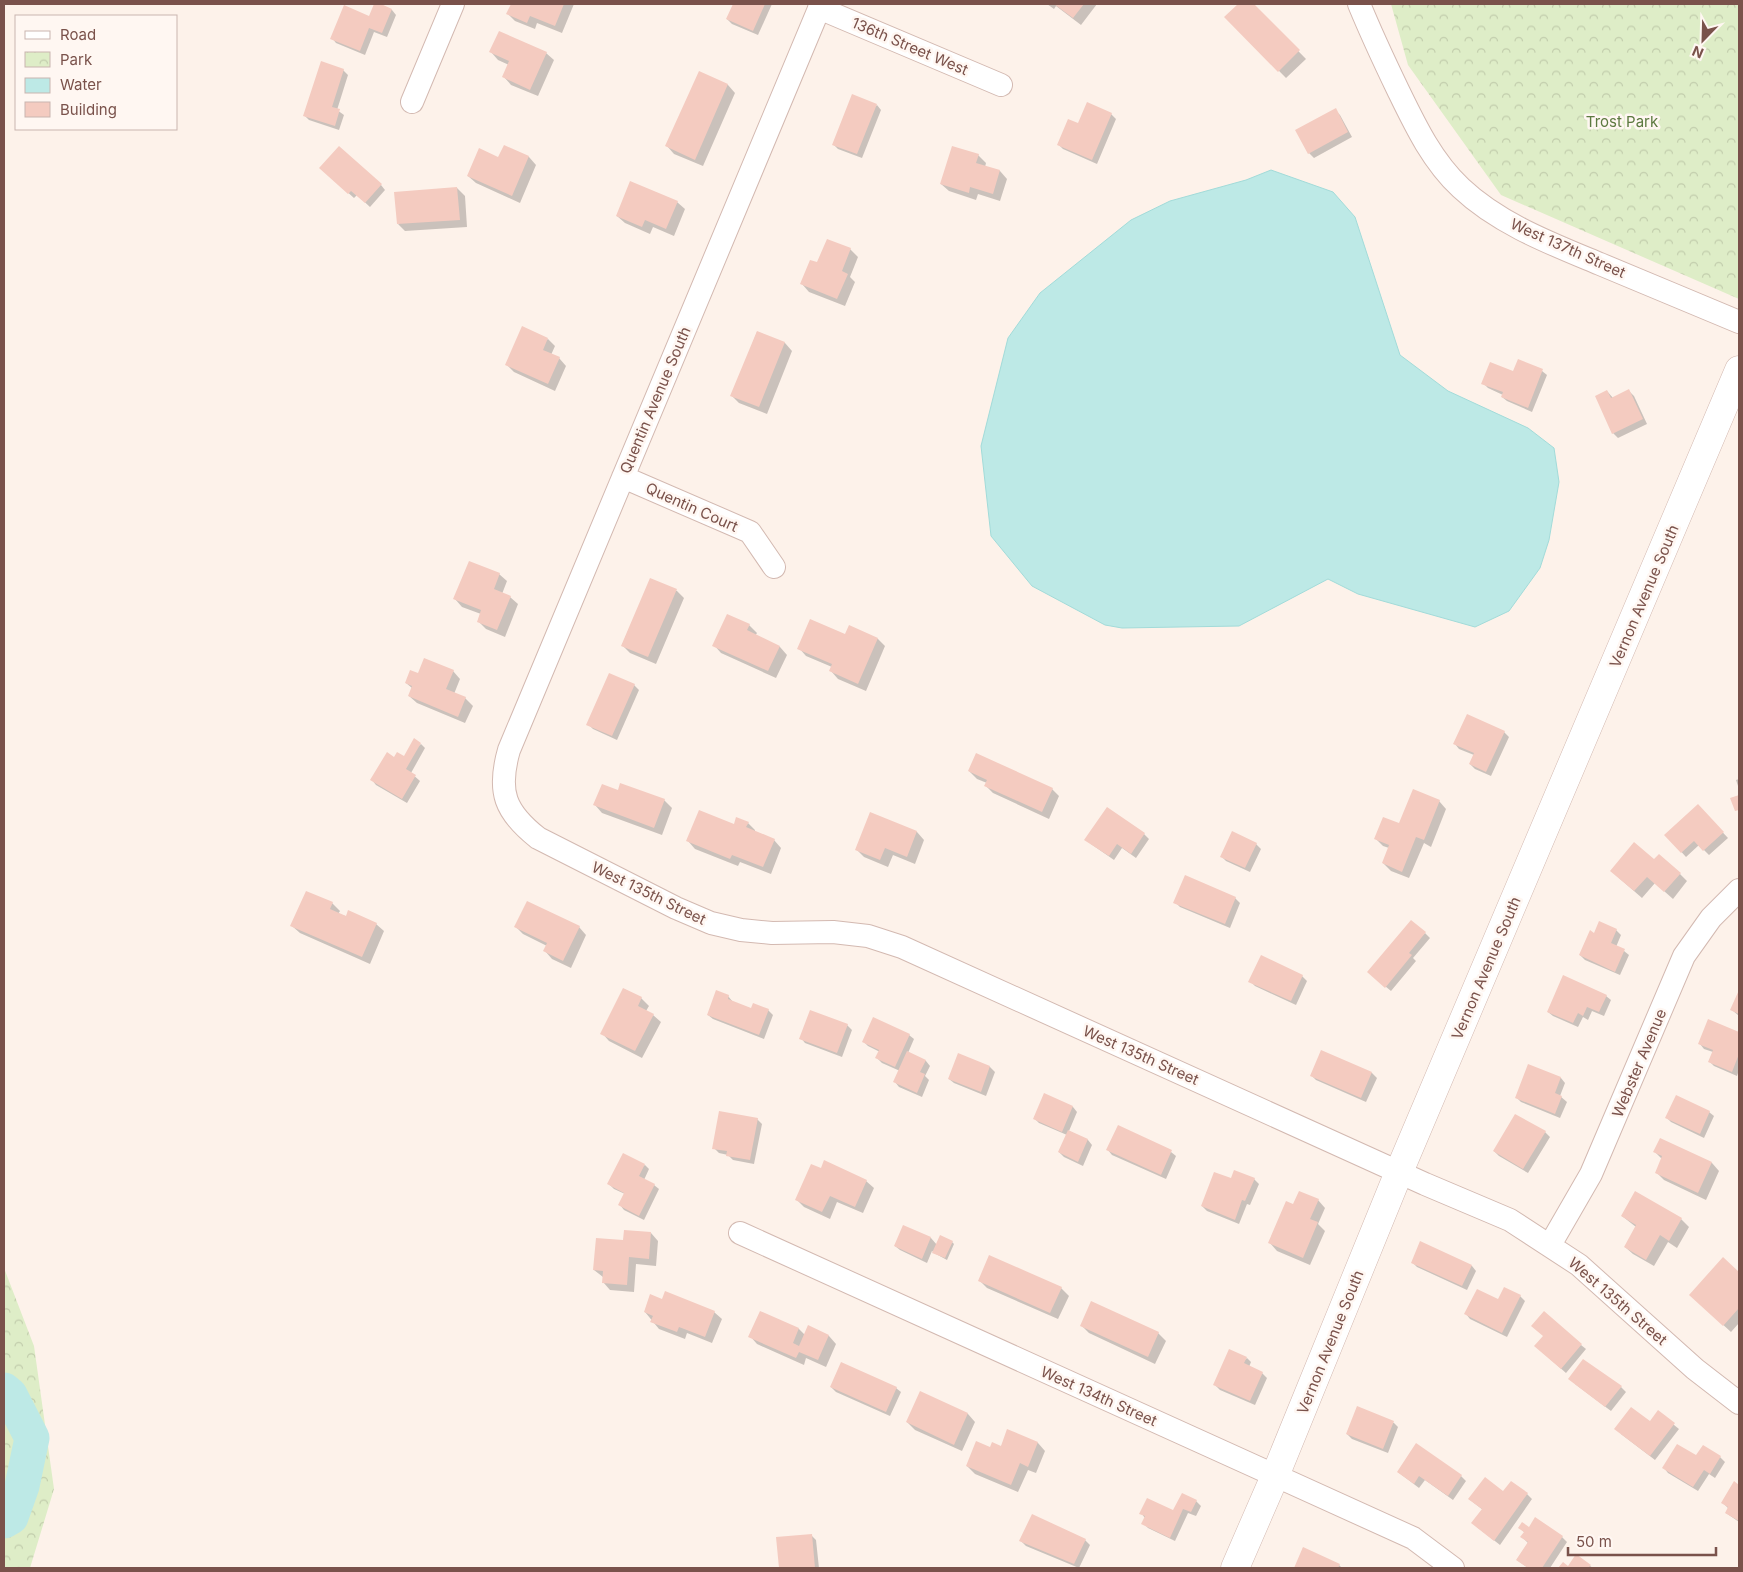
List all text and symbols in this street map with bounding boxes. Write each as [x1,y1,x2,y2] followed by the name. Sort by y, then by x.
[849,13,971,79] street label: 136th Street West
[15,15,178,130] legend
[1678,15,1728,65] north arrow
[60,25,96,44] text: Road
[1689,43,1706,62] text: N
[60,50,93,69] text: Park
[60,75,102,94] text: Water
[60,100,117,119] text: Building
[1586,112,1659,131] park label: Trost Park
[1508,214,1629,282] street label: West 137th Street
[615,324,695,476] street label: Quentin Avenue South
[643,478,741,536] street label: Quentin Court
[1605,522,1683,670] street label: Vernon Avenue South
[589,857,709,929] street label: West 135th Street
[1447,894,1525,1042] street label: Vernon Avenue South
[1608,1006,1670,1120] street label: Webster Avenue
[1080,1021,1202,1089] street label: West 135th Street
[1565,1253,1671,1349] street label: West 135th Street
[1292,1267,1368,1417] street label: Vernon Avenue South
[1038,1362,1160,1430] street label: West 134th Street
[1568,1524,1716,1556] scale bar
[1576,1532,1612,1551] text: 50 m

